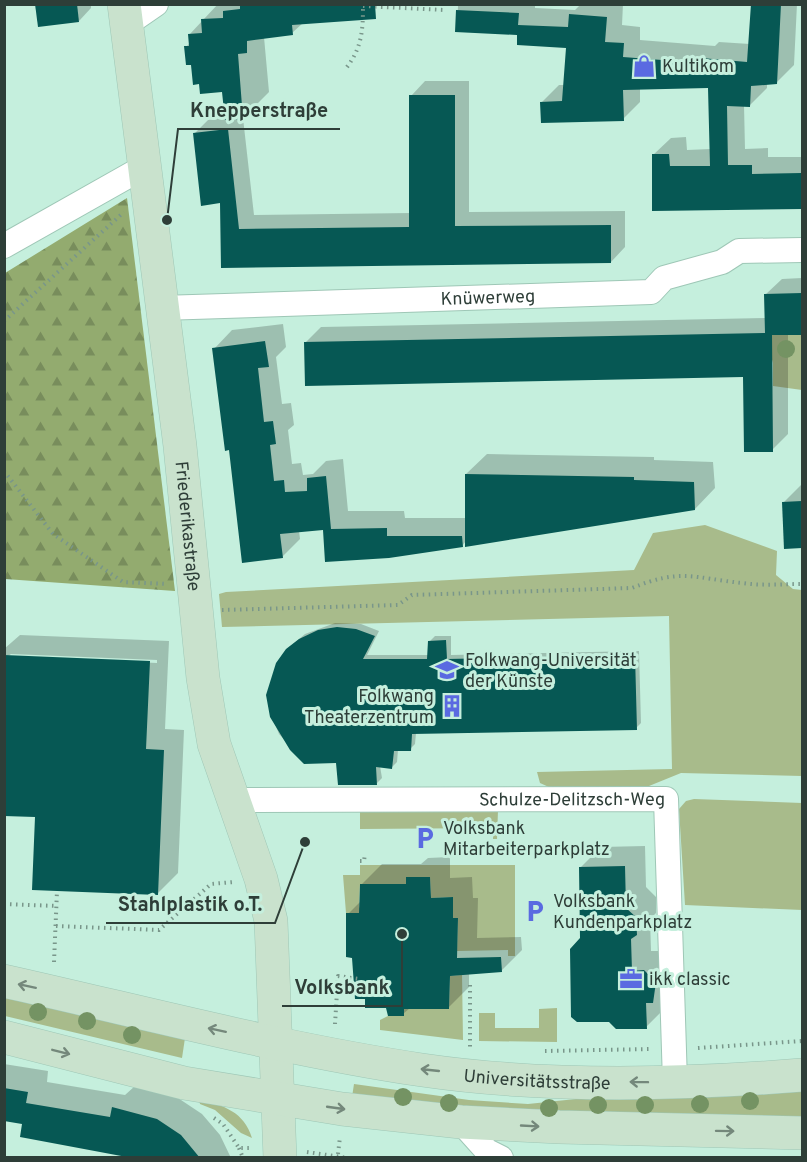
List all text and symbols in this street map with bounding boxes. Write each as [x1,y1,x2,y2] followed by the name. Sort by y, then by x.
[631,53,657,79] shop icon: Kultikom
[662,56,734,79] place label: Kultikom
[178,91,340,129] callout: Knepperstraße
[190,99,328,125] text: Knepperstraße
[440,286,536,312] street label: Knüwerweg
[169,460,204,592] street label: Friederikastraße
[465,650,637,694] place label: Folkwang-Universität der Künste
[434,657,460,683] school or university icon: Folkwang-Universität der Künste
[304,686,434,730] place label: Folkwang Theaterzentrum
[439,693,465,719] building icon: Folkwang Theaterzentrum
[479,789,665,812] street label: Schulze-Delitzsch-Weg
[443,818,610,862] place label: Volksbank Mitarbeiterparkplatz
[412,825,438,851] parking icon: Volksbank Mitarbeiterparkplatz
[106,885,275,923] callout: Stahlplastik o.T.
[553,891,692,935] place label: Volksbank Kundenparkplatz
[118,893,263,919] text: Stahlplastik o.T.
[522,898,548,924] parking icon: Volksbank Kundenparkplatz
[618,966,644,992] office icon: ikk classic
[282,968,402,1006] callout: Volksbank
[649,969,731,992] place label: ikk classic
[294,976,390,1002] text: Volksbank
[18,980,37,992] one-way arrow
[208,1024,228,1035] one-way arrow
[51,1046,70,1058] one-way arrow
[420,1065,440,1076] one-way arrow
[462,1065,611,1096] street label: Universitätsstraße
[630,1076,650,1088] one-way arrow
[326,1103,345,1114] one-way arrow
[520,1120,540,1131] one-way arrow
[714,1126,734,1137] one-way arrow

